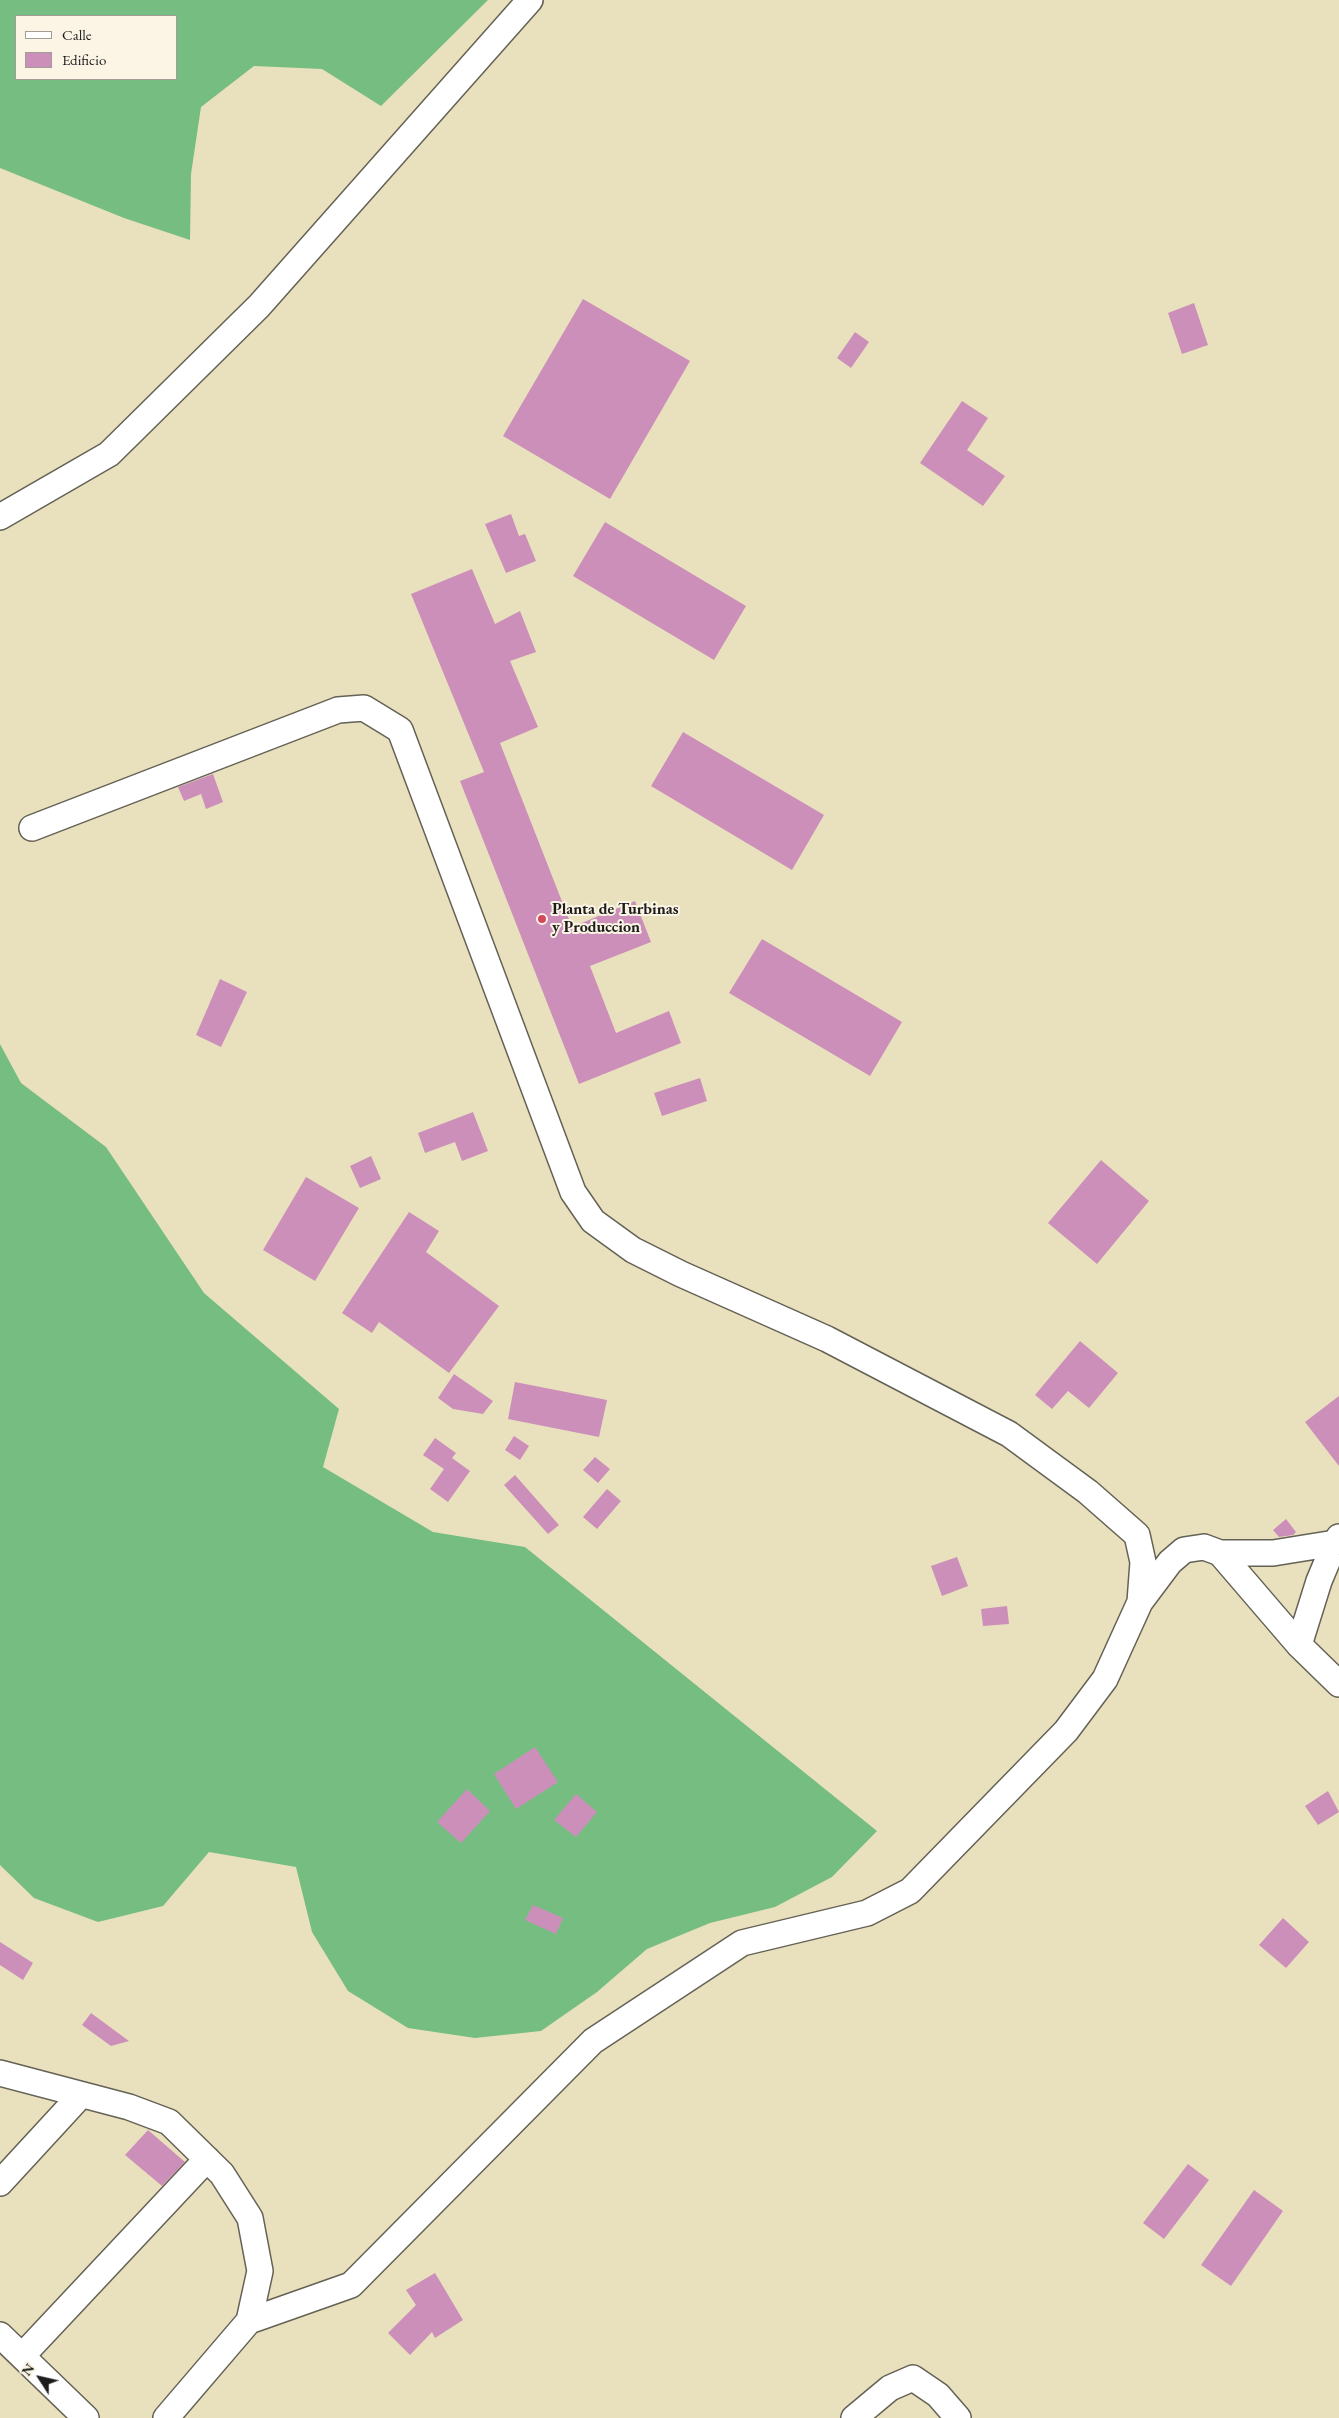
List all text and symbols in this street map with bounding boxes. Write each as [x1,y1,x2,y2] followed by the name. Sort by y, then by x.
[15,15,178,80] legend
[62,25,92,44] text: Calle
[62,50,106,69] text: Edificio
[552,900,679,938] place label: Planta de Turbinas y Produccion
[536,913,548,925] marker: Planta de Turbinas y Produccion
[15,2353,65,2403] north arrow
[17,2360,38,2379] text: N

